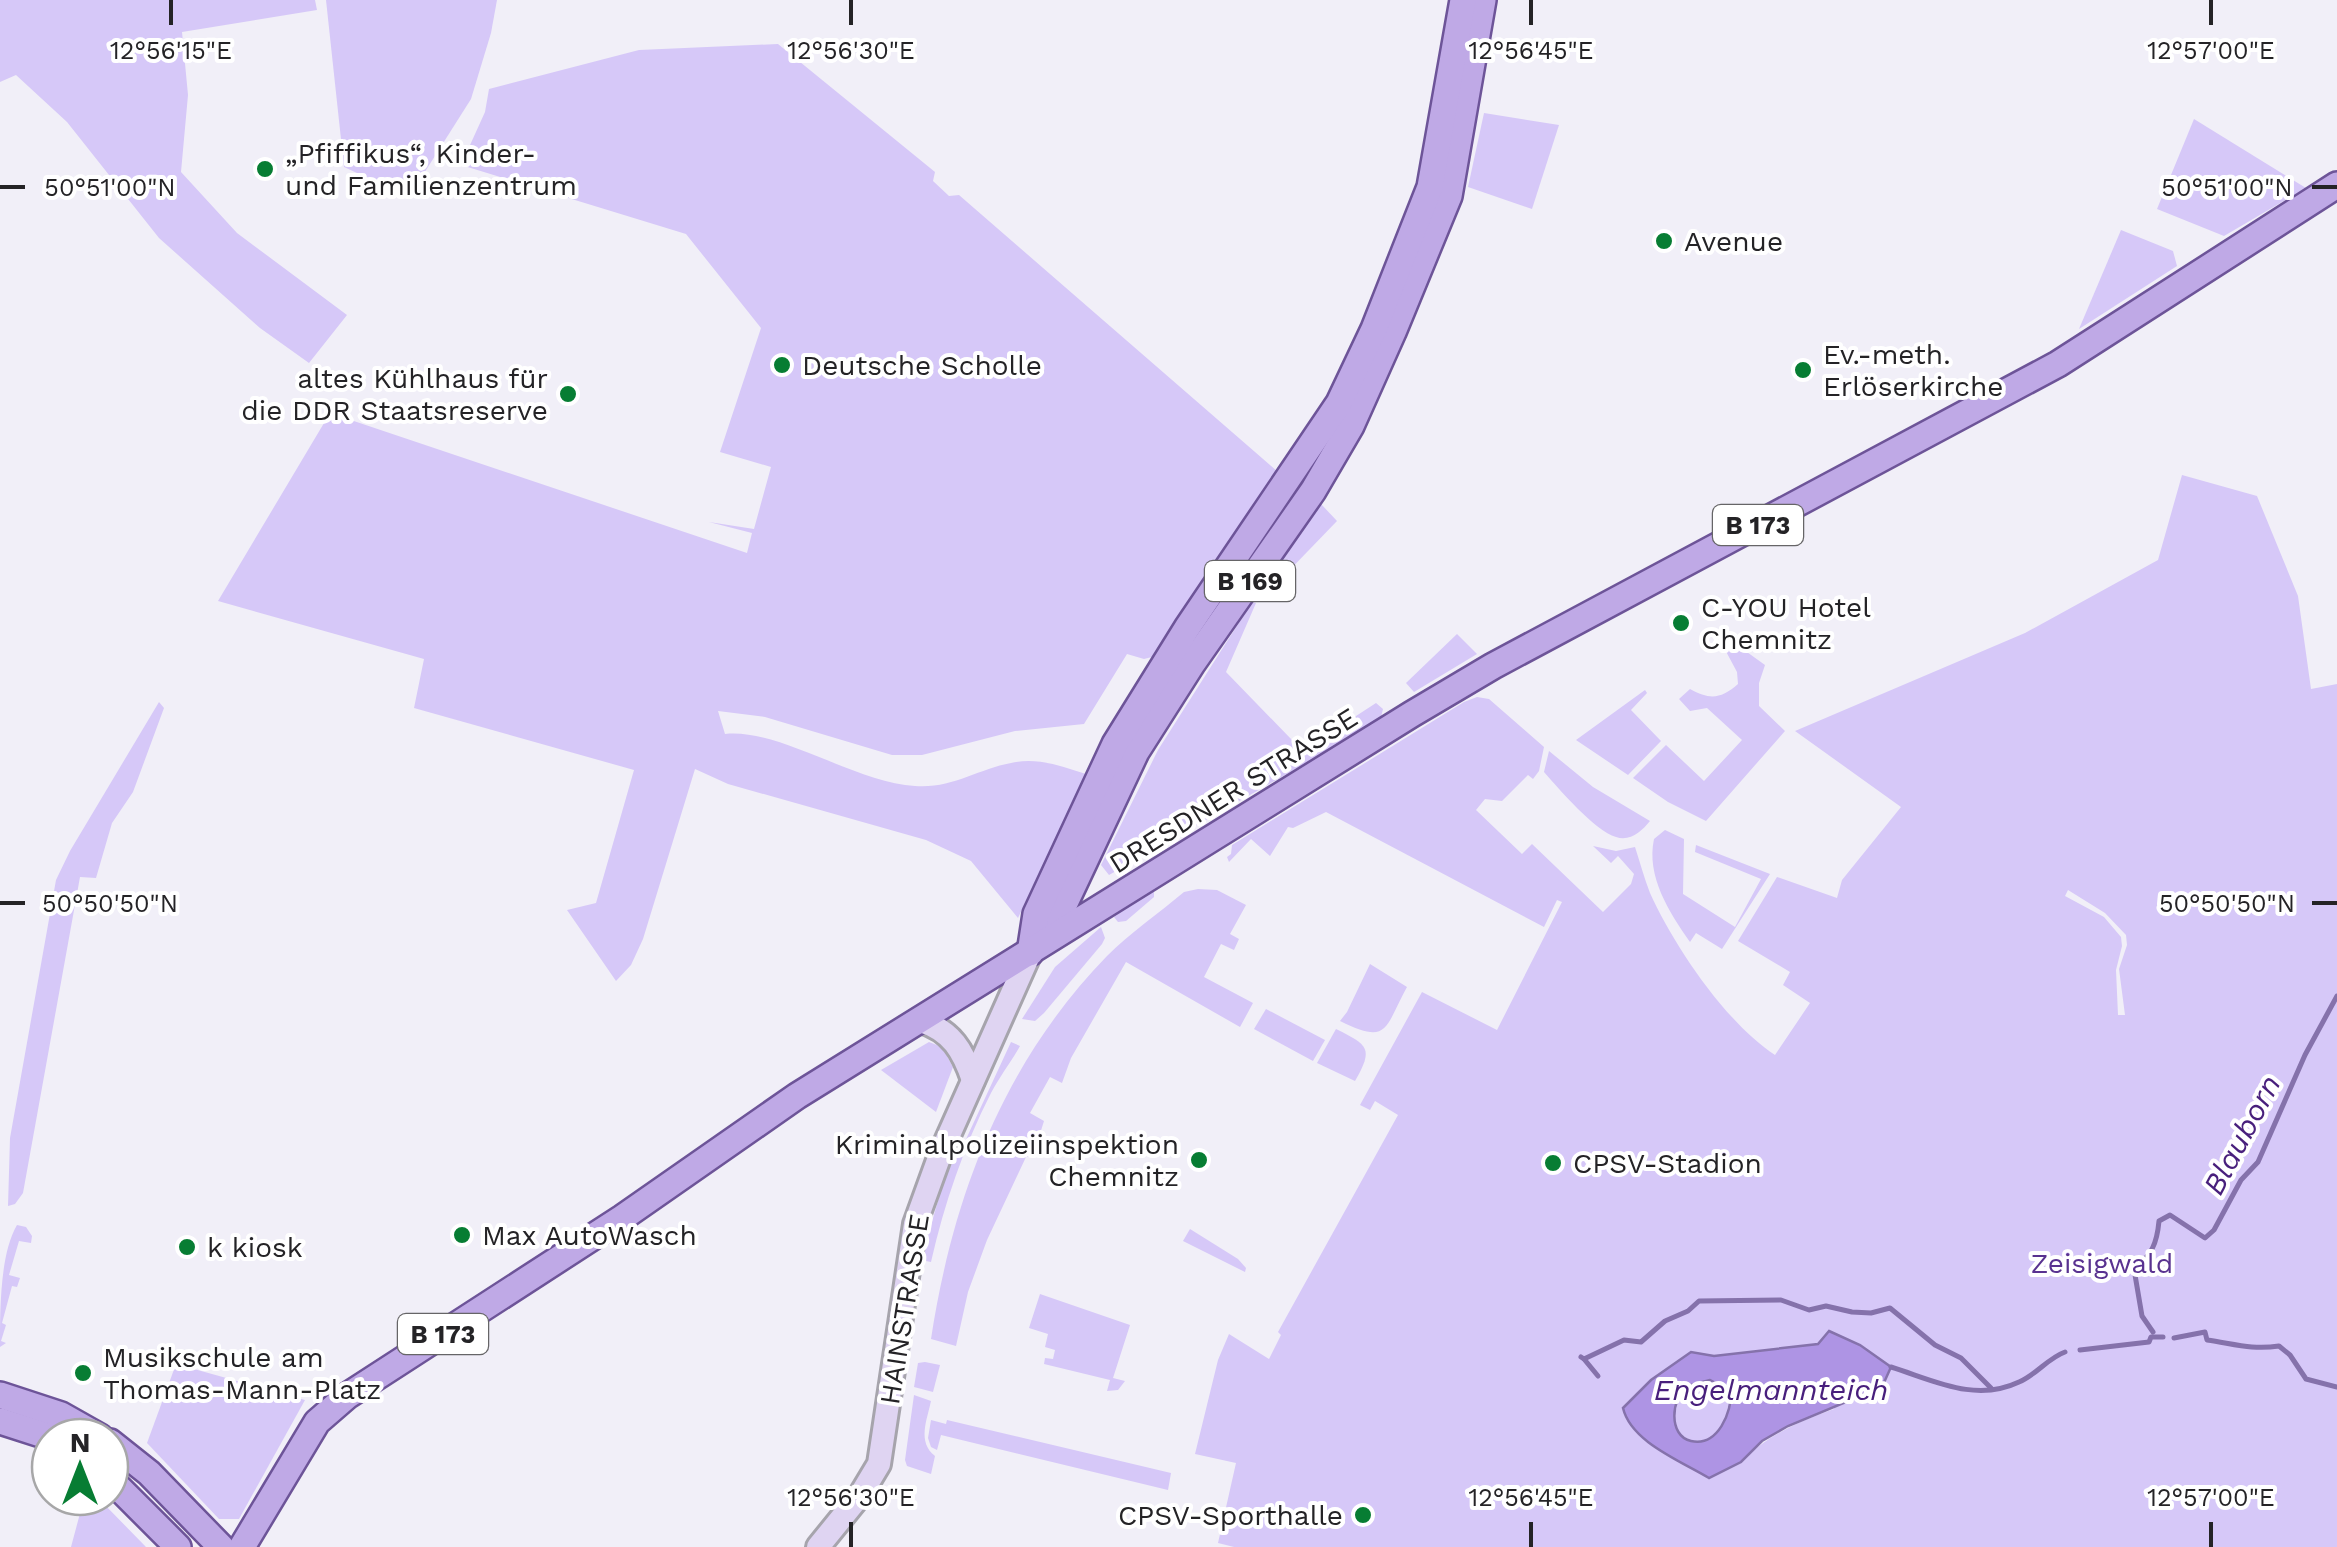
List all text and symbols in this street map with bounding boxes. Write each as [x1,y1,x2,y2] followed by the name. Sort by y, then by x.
[110,36,232,65] text: 12°56'15"E
[787,36,915,65] text: 12°56'30"E
[1468,36,1594,65] text: 12°56'45"E
[2147,36,2275,65] text: 12°57'00"E
[285,137,577,202] place label: „Pfiffikus“, Kinder- und Familienzentrum
[254,158,276,180] marker: „Pfiffikus“, Kinder- und Familienzentrum
[44,173,176,202] text: 50°51'00"N
[2161,173,2293,202] text: 50°51'00"N
[1684,225,1783,258] place label: Avenue
[1653,230,1675,252] marker: Avenue
[1823,338,2003,403] place label: Ev.-meth. Erlöserkirche
[802,349,1042,382] place label: Deutsche Scholle
[771,354,793,376] marker: Deutsche Scholle
[1792,359,1814,381] marker: Ev.-meth. Erlöserkirche
[241,362,548,427] place label: altes Kühlhaus für die DDR Staatsreserve
[557,383,579,405] marker: altes Kühlhaus für die DDR Staatsreserve
[1713,505,1803,545] road number: B 173
[1205,561,1295,601] road number: B 169
[1701,591,1871,656] place label: C-YOU Hotel Chemnitz
[1670,612,1692,634] marker: C-YOU Hotel Chemnitz
[1103,701,1363,880] street label: DRESDNER STRASSE
[42,889,178,918] text: 50°50'50"N
[2159,889,2295,918] text: 50°50'50"N
[2195,1069,2288,1201] water label: Blauborn
[835,1128,1179,1193] place label: Kriminalpolizeiinspektion Chemnitz
[1573,1147,1762,1180] place label: CPSV-Stadion
[1188,1149,1210,1171] marker: Kriminalpolizeiinspektion Chemnitz
[1542,1152,1564,1174] marker: CPSV-Stadion
[873,1211,936,1407] street label: HAINSTRASSE
[482,1219,697,1252] place label: Max AutoWasch
[451,1224,473,1246] marker: Max AutoWasch
[207,1231,303,1264] place label: k kiosk
[176,1236,198,1258] marker: k kiosk
[2031,1247,2173,1280] park label: Zeisigwald
[398,1314,488,1354] road number: B 173
[103,1341,381,1406] place label: Musikschule am Thomas-Mann-Platz
[72,1362,94,1384] marker: Musikschule am Thomas-Mann-Platz
[1654,1372,1888,1407] water label: Engelmannteich
[30,1417,130,1517] north arrow
[70,1426,90,1459] text: N
[787,1483,915,1512] text: 12°56'30"E
[1468,1483,1594,1512] text: 12°56'45"E
[2147,1483,2275,1512] text: 12°57'00"E
[1118,1499,1343,1532] place label: CPSV-Sporthalle
[1352,1504,1374,1526] marker: CPSV-Sporthalle

